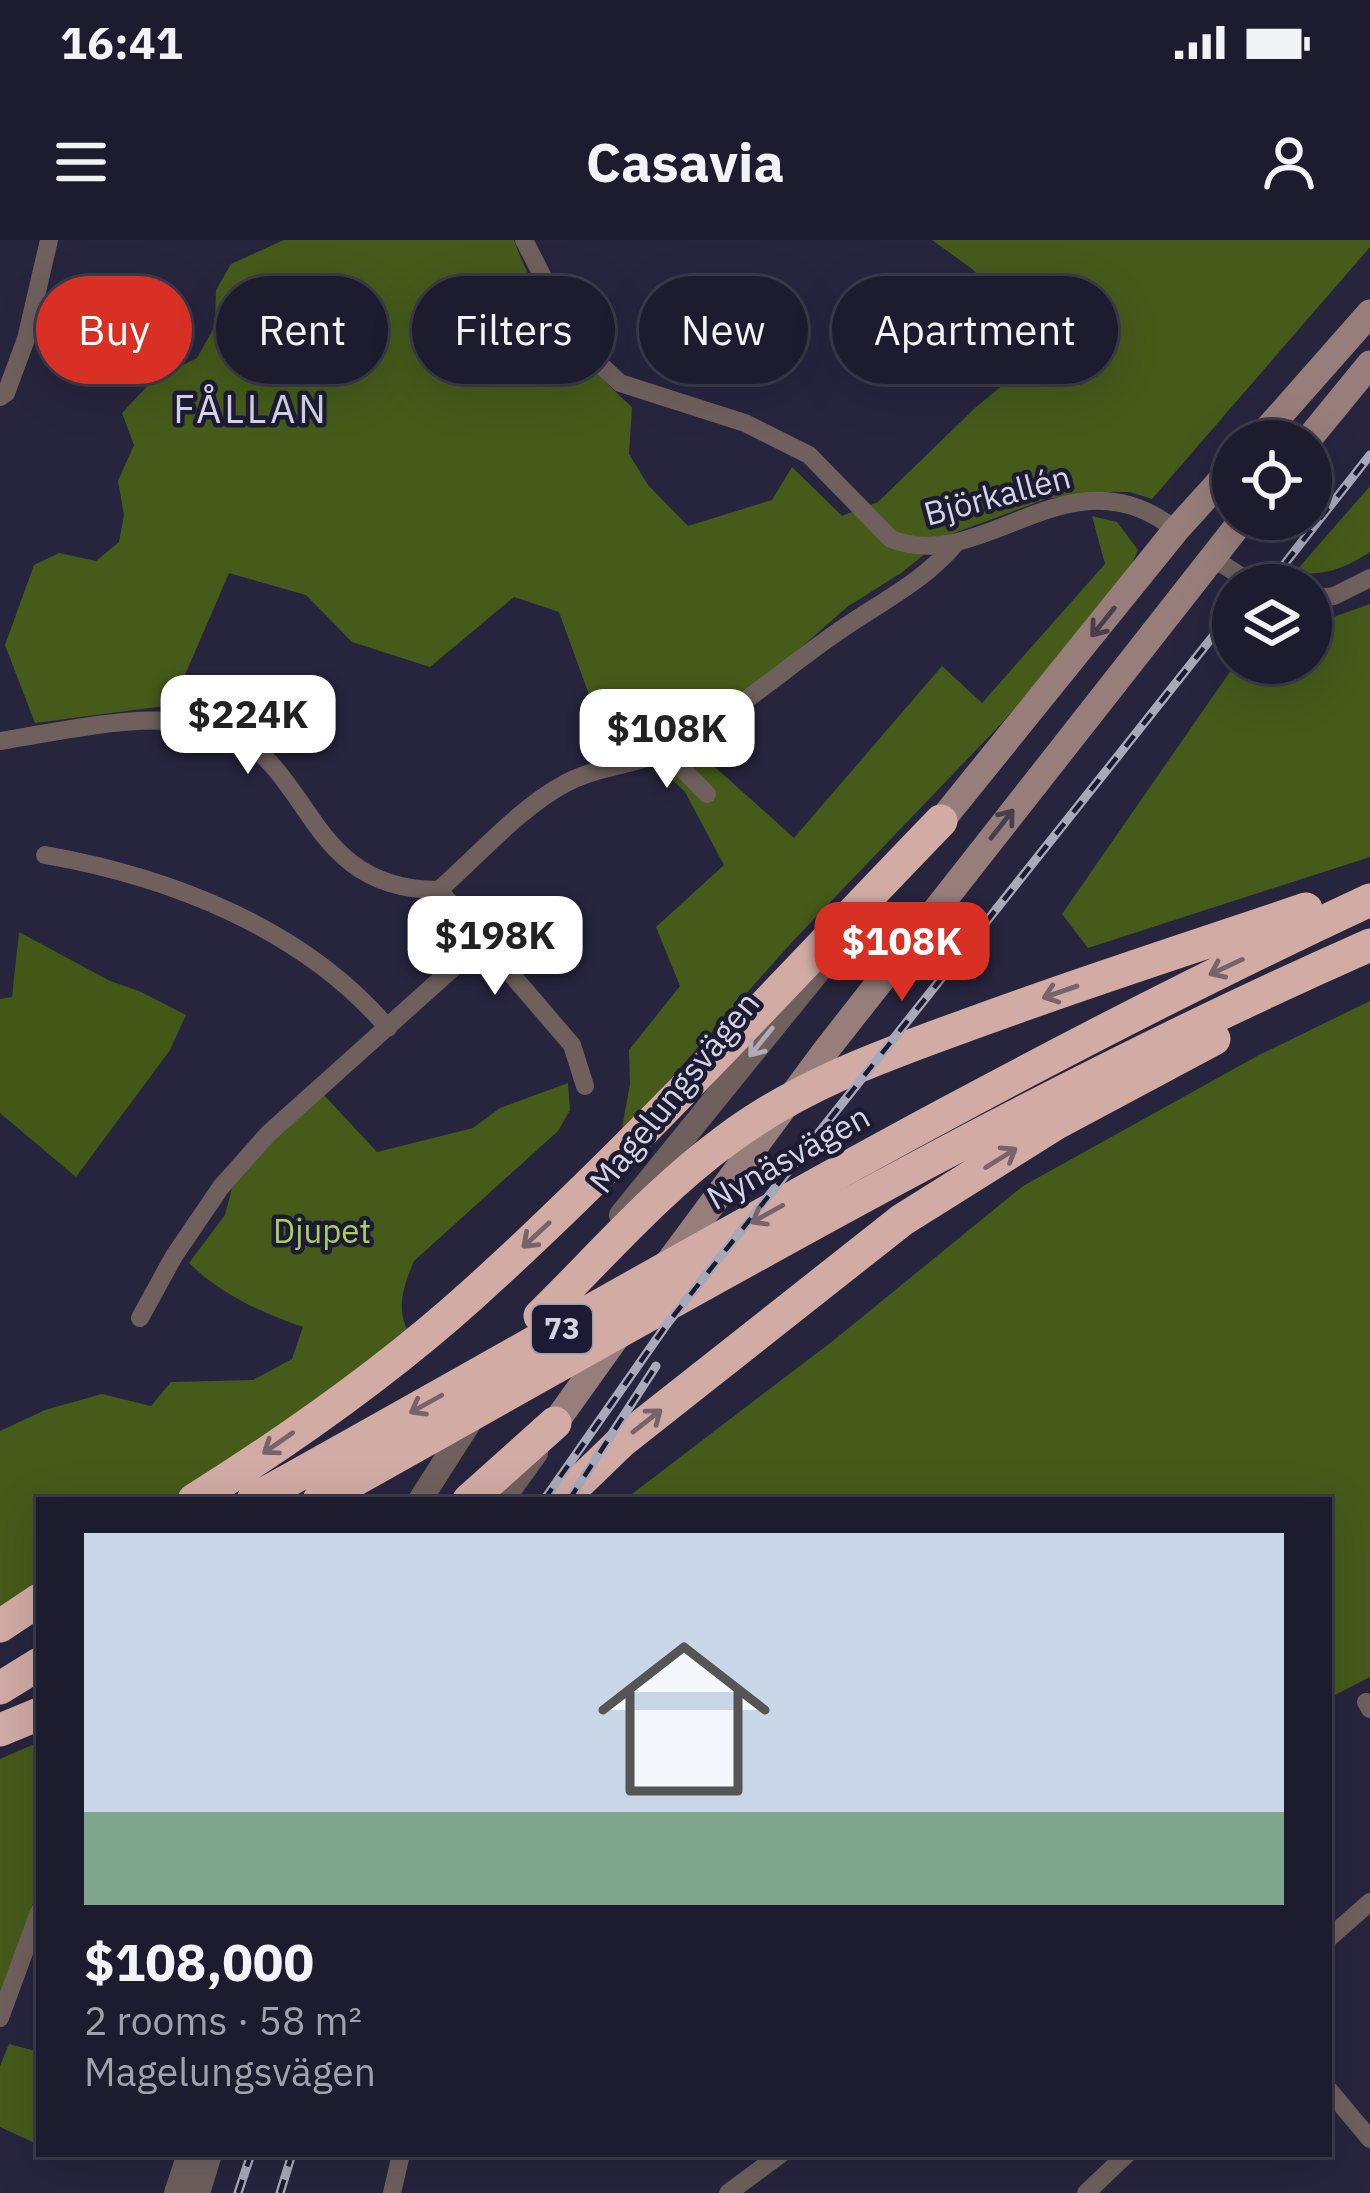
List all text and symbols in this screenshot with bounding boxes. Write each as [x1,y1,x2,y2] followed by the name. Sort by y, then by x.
[60,13,183,71] text: 16:41
[586,127,784,197] text: Casavia
[48,129,114,195] icon: menu
[1256,129,1322,195] icon: person
[36,276,192,384] chip: Buy
[216,276,388,384] chip: Rent
[412,276,615,384] chip: Filters
[639,276,808,384] chip: New
[832,276,1118,384] chip: Apartment
[173,383,329,434] district label: FÅLLAN
[1212,420,1332,684] map controls
[1212,420,1332,540] button: locate
[919,454,1075,535] street label: Björkallén
[1212,564,1332,684] button: layers
[1090,605,1117,637] one-way arrow
[164,675,332,777] pin: $224K
[188,688,308,739] text: $224K
[583,689,751,791] pin: $108K
[607,702,727,753] text: $108K
[988,809,1015,841] one-way arrow
[411,896,579,998] pin: $198K
[818,902,986,1004] pin: $108K
[435,909,555,960] text: $198K
[842,915,962,966] text: $108K
[1209,957,1245,979] one-way arrow
[579,982,768,1201] street label: Magelungsvägen
[1043,983,1080,1004] one-way arrow
[748,1026,775,1057] one-way arrow
[699,1094,877,1219] street label: Nynäsvägen
[983,1146,1017,1170] one-way arrow
[750,1203,785,1226] one-way arrow
[273,1209,371,1252] park label: Djupet
[522,1220,551,1248] one-way arrow
[532,1305,592,1353] road number: 73
[410,1393,445,1416] one-way arrow
[631,1408,663,1435] one-way arrow
[261,1430,295,1455] one-way arrow
[576,1611,792,1827] icon: home
[84,1929,314,1995] text: $108,000
[84,1995,362,2046] text: 2 rooms · 58 m²
[84,2046,376,2097] text: Magelungsvägen

